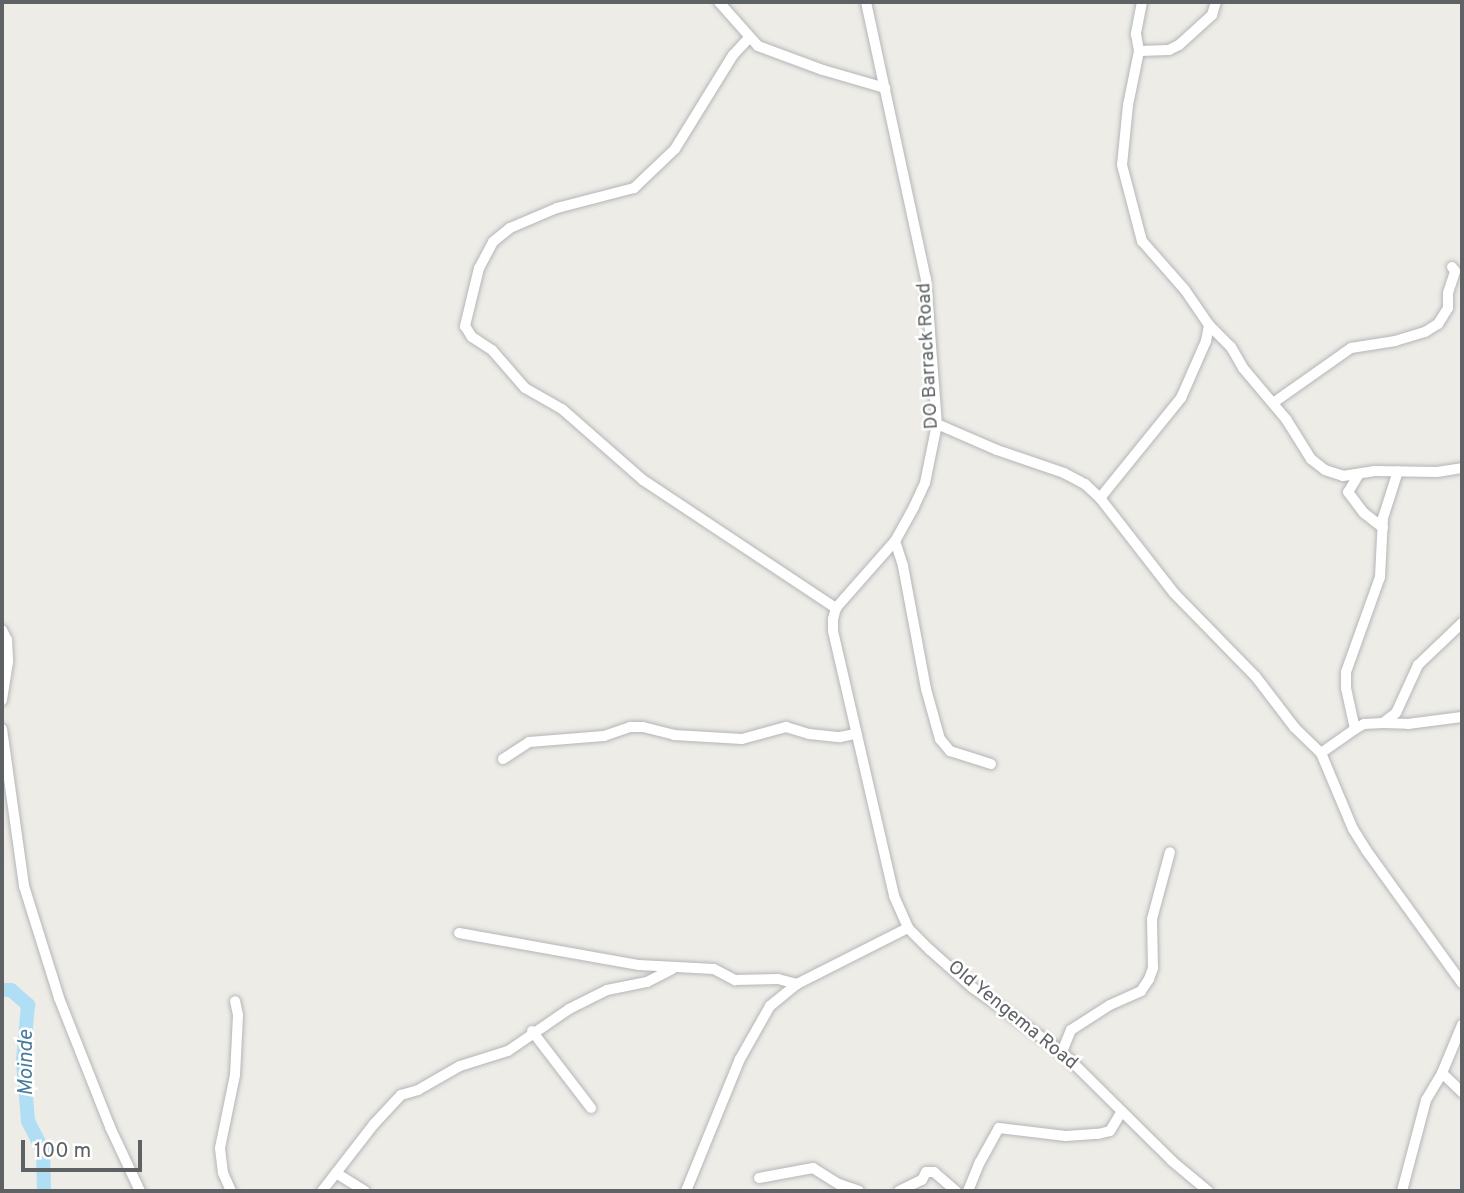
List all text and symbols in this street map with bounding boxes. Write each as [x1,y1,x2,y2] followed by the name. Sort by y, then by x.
[914,282,944,430] street label: DO Barrack Road
[942,956,1082,1076] street label: Old Yengema Road
[14,1030,40,1096] water label: Moinde
[24,1126,145,1170] scale bar
[34,1138,91,1165] text: 100 m

